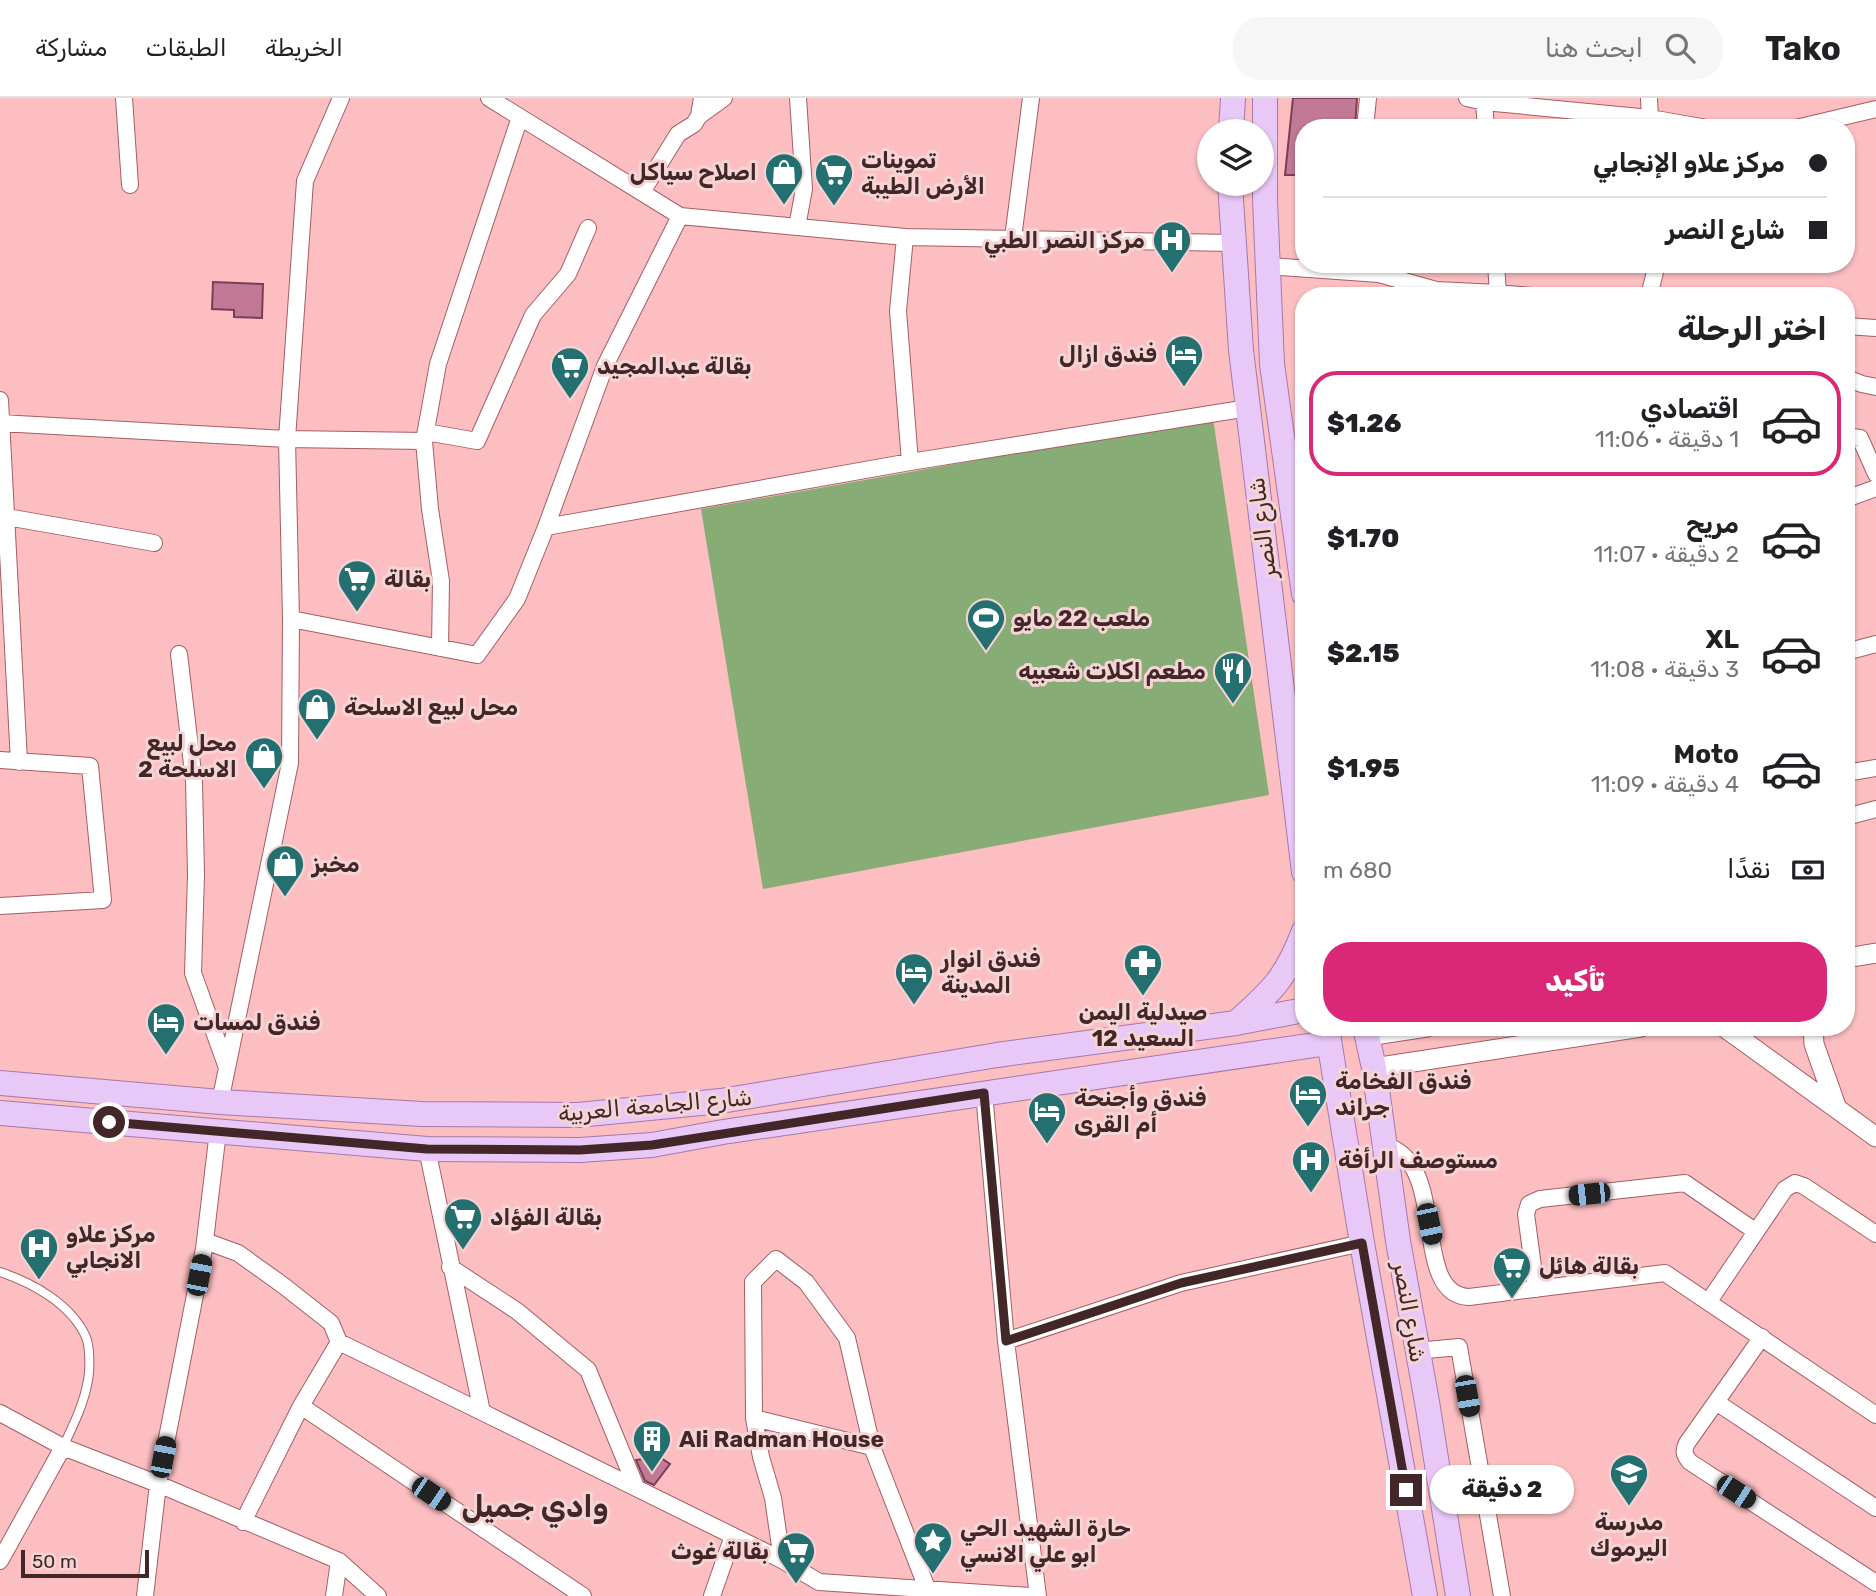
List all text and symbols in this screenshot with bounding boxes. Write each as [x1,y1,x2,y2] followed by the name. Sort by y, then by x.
[1233,17,1723,80] search box
[1661,29,1699,67] icon: search
[1765,29,1841,68] text: Tako
[1545,33,1643,64] text: ابحث هنا
[35,34,107,62] text: مشاركة
[145,34,227,62] text: الطبقات
[265,34,343,62] text: الخريطة
[1197,119,1274,196] map controls
[1197,119,1274,196] button: layers
[861,146,985,200] place label: تموينات الأرض الطيبة
[1593,148,1785,179] text: مركز علاو الإنجابي
[763,151,805,206] shop icon: اصلاح سياكل
[813,152,855,207] supermarket icon: تموينات الأرض الطيبة
[630,158,757,188] place label: اصلاح سياكل
[1666,215,1785,246] text: شارع النصر
[1151,219,1193,274] hospital icon: مركز النصر الطبي
[984,226,1145,258] place label: مركز النصر الطبي
[1677,310,1827,348] text: اختر الرحلة
[1163,333,1205,388] hotel icon: فندق ازال
[1059,340,1157,368] place label: فندق ازال
[549,345,591,400] supermarket icon: بقالة عبدالمجيد
[597,352,752,380] place label: بقالة عبدالمجيد
[1760,392,1823,455] icon: car
[1640,394,1739,425] text: اقتصادي
[1327,408,1401,439] text: $1.26
[1595,425,1739,453] text: 1 دقيقة · 11:06
[1242,475,1284,582] street label: شارع النصر
[1760,507,1823,570] icon: car
[1686,509,1739,540] text: مريح
[1327,523,1399,554] text: $1.70
[1593,540,1739,568] text: 2 دقيقة · 11:07
[336,558,378,613] supermarket icon: بقالة
[384,565,431,593] place label: بقالة
[965,597,1007,652] sports icon: ملعب 22 مايو
[1013,604,1150,632] place label: ملعب 22 مايو
[1760,622,1823,685] icon: car
[1706,624,1739,655] text: XL
[1327,638,1400,669] text: $2.15
[1212,650,1254,705] restaurant icon: مطعم اكلات شعبيه
[1590,655,1739,683] text: 3 دقيقة · 11:08
[1018,657,1206,686] place label: مطعم اكلات شعبيه
[296,686,338,741] shop icon: محل لبيع الاسلحة
[344,693,518,724] place label: محل لبيع الاسلحة
[138,729,237,783] place label: محل لبيع الاسلحة 2
[243,735,285,790] shop icon: محل لبيع الاسلحة 2
[1760,737,1823,800] icon: car
[1674,739,1739,770] text: Moto
[1327,753,1400,784] text: $1.95
[1591,770,1739,798] text: 4 دقيقة · 11:09
[264,843,306,898] shop icon: مخبز
[310,850,360,878] place label: مخبز
[1789,851,1827,889] icon: cash
[1727,854,1771,885] text: نقدًا
[1323,856,1392,884] text: 680 m
[1122,942,1164,997] pharmacy icon: صيدلية اليمن السعيد 12
[1323,942,1827,1022] button: تأكيد
[939,945,1041,999] place label: فندق انوار المدينة
[893,951,935,1006] hotel icon: فندق انوار المدينة
[1079,998,1207,1052] place label: صيدلية اليمن السعيد 12
[145,1001,187,1056] hotel icon: فندق لمسات
[193,1008,321,1036] place label: فندق لمسات
[1335,1067,1472,1121] place label: فندق الفخامة جراند
[1287,1073,1329,1128] hotel icon: فندق الفخامة جراند
[557,1083,753,1129] street label: شارع الجامعة العربية
[1074,1084,1206,1139] place label: فندق وأجنحة أم القرى
[1026,1090,1068,1145] hotel icon: فندق وأجنحة أم القرى
[93,1106,125,1138] route start
[1290,1139,1332,1194] hospital icon: مستوصف الرأفة
[1338,1146,1498,1174] place label: مستوصف الرأفة
[1568,1181,1611,1207] car
[442,1196,484,1251] supermarket icon: بقالة الفؤاد
[1415,1201,1444,1247] car
[490,1203,602,1231] place label: بقالة الفؤاد
[66,1220,156,1278] place label: مركز علاو الانجابي
[18,1226,60,1281] hospital icon: مركز علاو الانجابي
[1491,1245,1533,1300] supermarket icon: بقالة هائل
[185,1252,214,1298] car
[1539,1252,1639,1280] place label: بقالة هائل
[1385,1257,1433,1365] street label: شارع النصر
[1454,1373,1481,1419] car
[631,1418,673,1473] building icon: Ali Radman House
[679,1425,884,1453] place label: Ali Radman House
[149,1434,178,1480] car
[1608,1452,1650,1507] school or university icon: مدرسة اليرموك
[1430,1466,1574,1514] callout: 2 دقيقة
[1713,1472,1760,1512] car
[408,1474,455,1514] car
[1390,1474,1422,1506] route end
[1462,1475,1542,1503] text: 2 دقيقة
[461,1489,609,1528] district label: وادي جميل
[1590,1508,1668,1562] place label: مدرسة اليرموك
[960,1514,1131,1572] place label: حارة الشهيد الحي ابو علي الانسي
[912,1520,954,1575] place icon: حارة الشهيد الحي ابو علي الانسي
[775,1530,817,1585] supermarket icon: بقالة غوث
[671,1537,769,1565] place label: بقالة غوث
[21,1547,149,1579] scale bar
[32,1550,77,1573] text: 50 m

